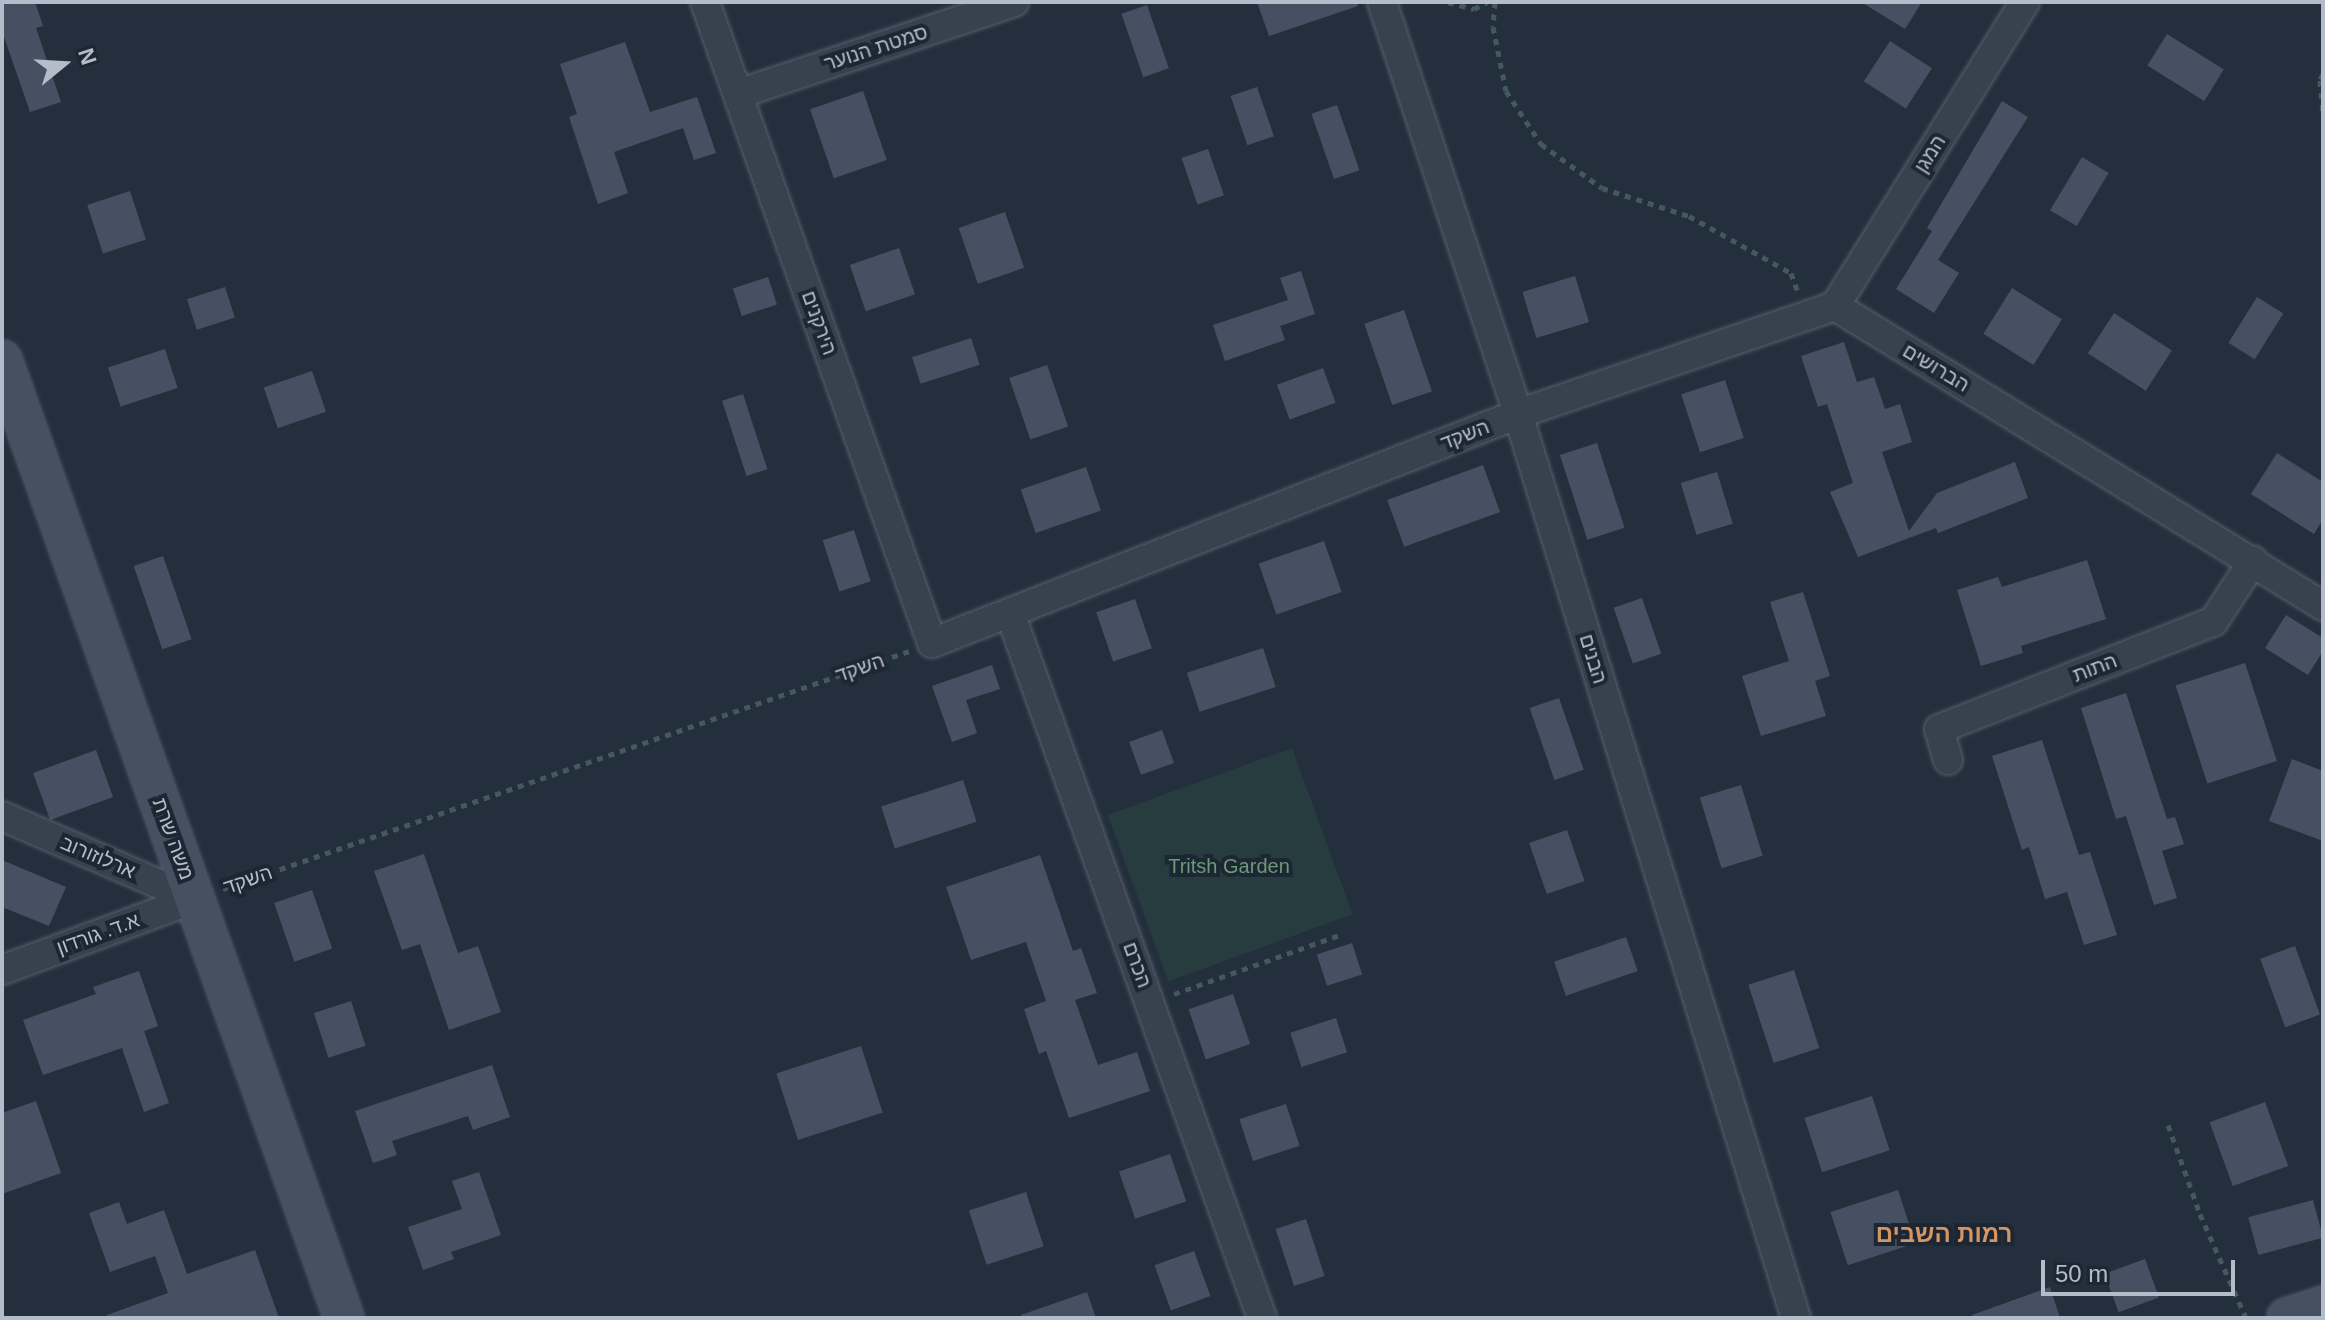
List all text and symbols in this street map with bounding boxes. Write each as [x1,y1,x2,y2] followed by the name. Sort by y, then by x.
[821,20,931,76] street label: סמטת הנוער
[24,24,104,104] north arrow
[73,45,102,68] text: N
[1909,131,1951,177] street label: המגן
[796,288,842,358] street label: הירקנים
[1898,339,1974,397] street label: הברושים
[1437,415,1493,455] street label: השקד
[1574,631,1612,687] street label: הבנים
[832,648,888,688] street label: השקד
[2069,649,2121,687] street label: התות
[147,795,199,883] street label: משה שרת
[57,831,139,883] street label: ארלוזורוב
[1168,854,1290,878] park label: Tritsh Garden
[220,860,276,900] street label: השקד
[53,908,143,960] street label: א.ד. גורדון
[1118,939,1156,991] street label: הכרם
[1876,1220,2012,1248] district label: רמות השבים
[2045,1244,2239,1294] scale bar
[2055,1260,2108,1287] text: 50 m

